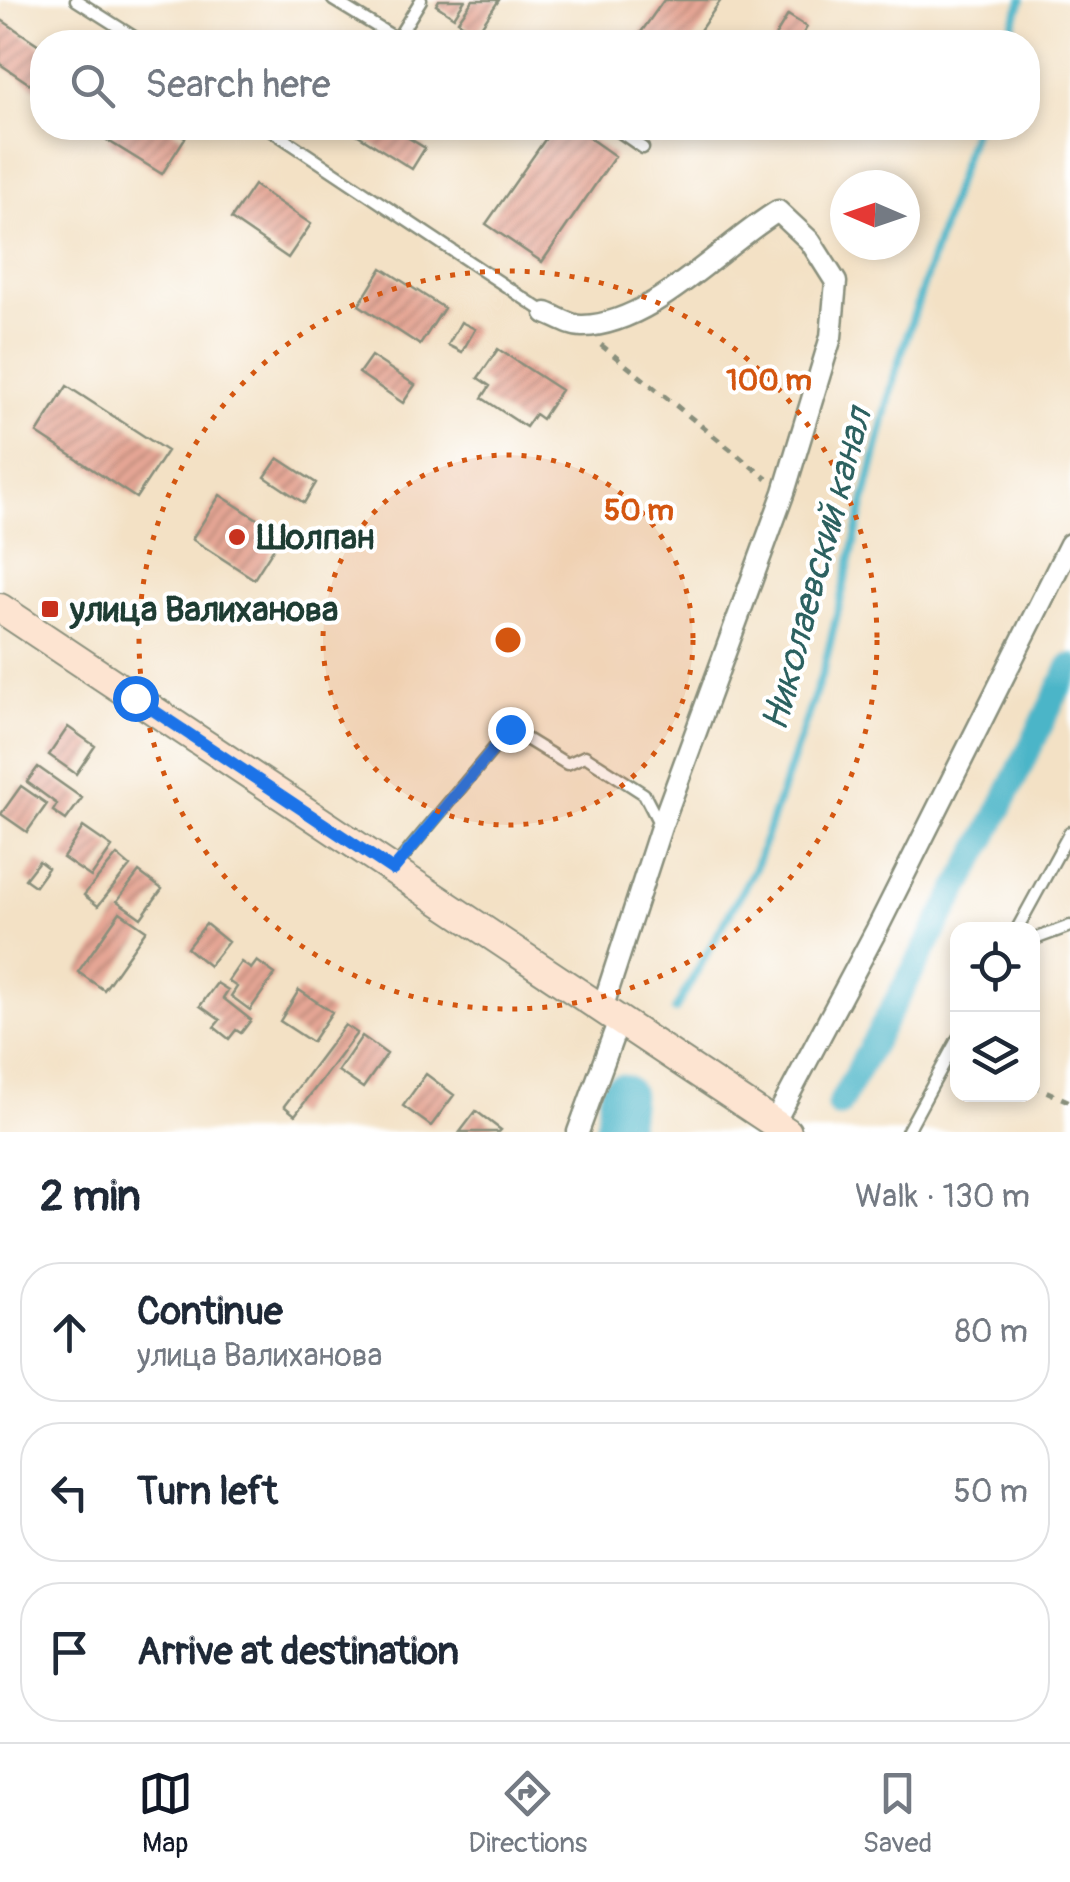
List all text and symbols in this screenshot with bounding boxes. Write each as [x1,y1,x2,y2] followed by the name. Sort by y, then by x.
[30,30,1040,140] search box
[65,58,120,113] icon: search
[145,61,331,109] text: Search here
[830,170,920,260] north arrow
[726,362,812,399] text: 100 m
[751,400,884,736] water label: Николаевский канал
[604,492,674,529] text: 50 m
[256,516,374,560] place label: Шолпан
[226,526,248,548] marker: Шолпан
[69,588,338,632] place label: улица Валиханова
[39,598,61,620] marker: улица Валиханова
[490,622,526,658] centre of rings
[113,676,159,722] route start
[488,707,534,753] route end
[950,922,1040,1102] map controls
[950,922,1040,1012] button: locate
[950,1012,1040,1102] button: layers
[40,1171,141,1223] text: 2 min
[855,1177,1030,1217] text: Walk · 130 m
[137,1288,283,1336] text: Continue
[42,1305,97,1360] icon: ahead
[955,1312,1028,1352] text: 80 m
[137,1336,382,1376] text: улица Валиханова
[42,1465,97,1520] icon: left
[137,1468,278,1516] text: Turn left
[953,1472,1028,1512] text: 50 m
[42,1625,97,1680] icon: arrive
[137,1628,459,1676] text: Arrive at destination
[138,1766,193,1861] tab: Map
[468,1766,587,1861] tab: Directions
[863,1766,932,1861] tab: Saved

